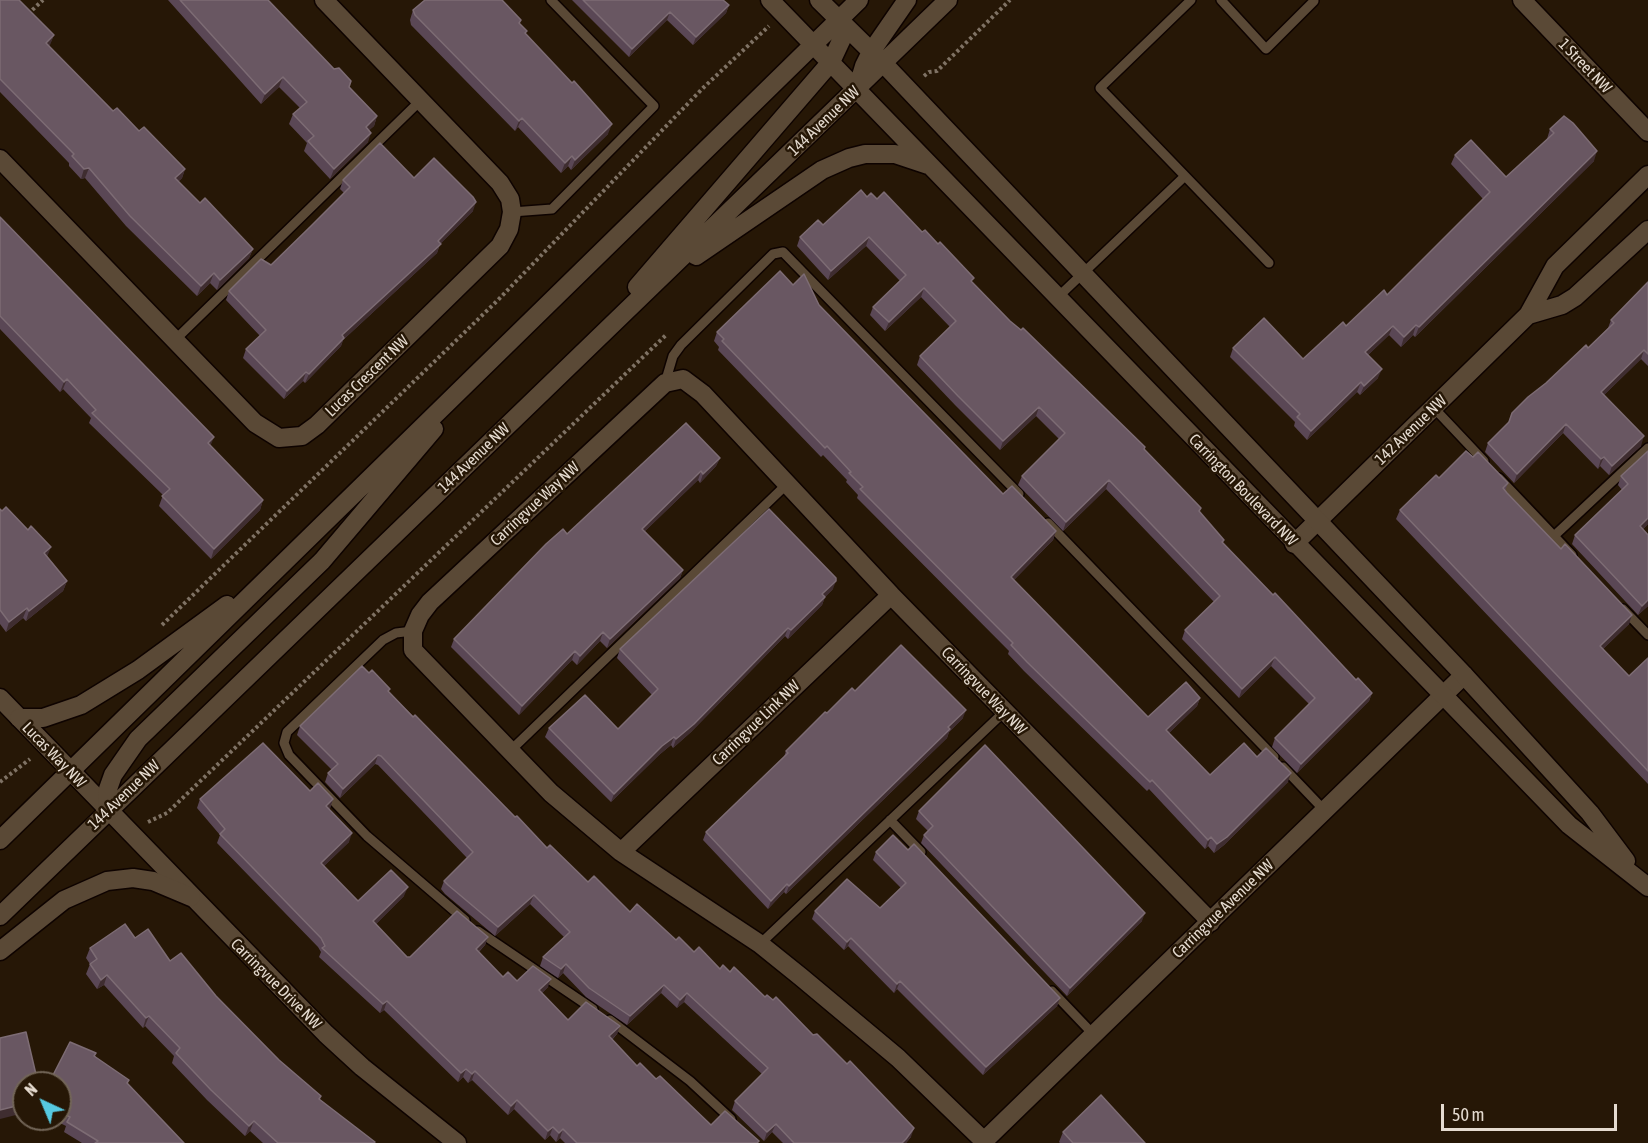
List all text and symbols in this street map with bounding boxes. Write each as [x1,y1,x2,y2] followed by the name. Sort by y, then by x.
[1554,35,1616,97] street label: 1 Street NW
[784,82,864,160] street label: 144 Avenue NW
[321,331,413,421] street label: Lucas Crescent NW
[1371,391,1451,469] street label: 142 Avenue NW
[434,419,514,497] street label: 144 Avenue NW
[1185,430,1301,550] street label: Carrington Boulevard NW
[487,458,583,550] street label: Carringvue Way NW
[937,643,1031,739] street label: Carringvue Way NW
[708,676,804,770] street label: Carringvue Link NW
[18,718,90,792] street label: Lucas Way NW
[84,756,164,834] street label: 144 Avenue NW
[1168,856,1278,962] street label: Carringvue Avenue NW
[227,935,325,1033] street label: Carringvue Drive NW
[12,1071,72,1131] north arrow
[21,1080,41,1099] text: N
[1444,1092,1620,1130] scale bar
[1452,1104,1484,1125] text: 50 m

